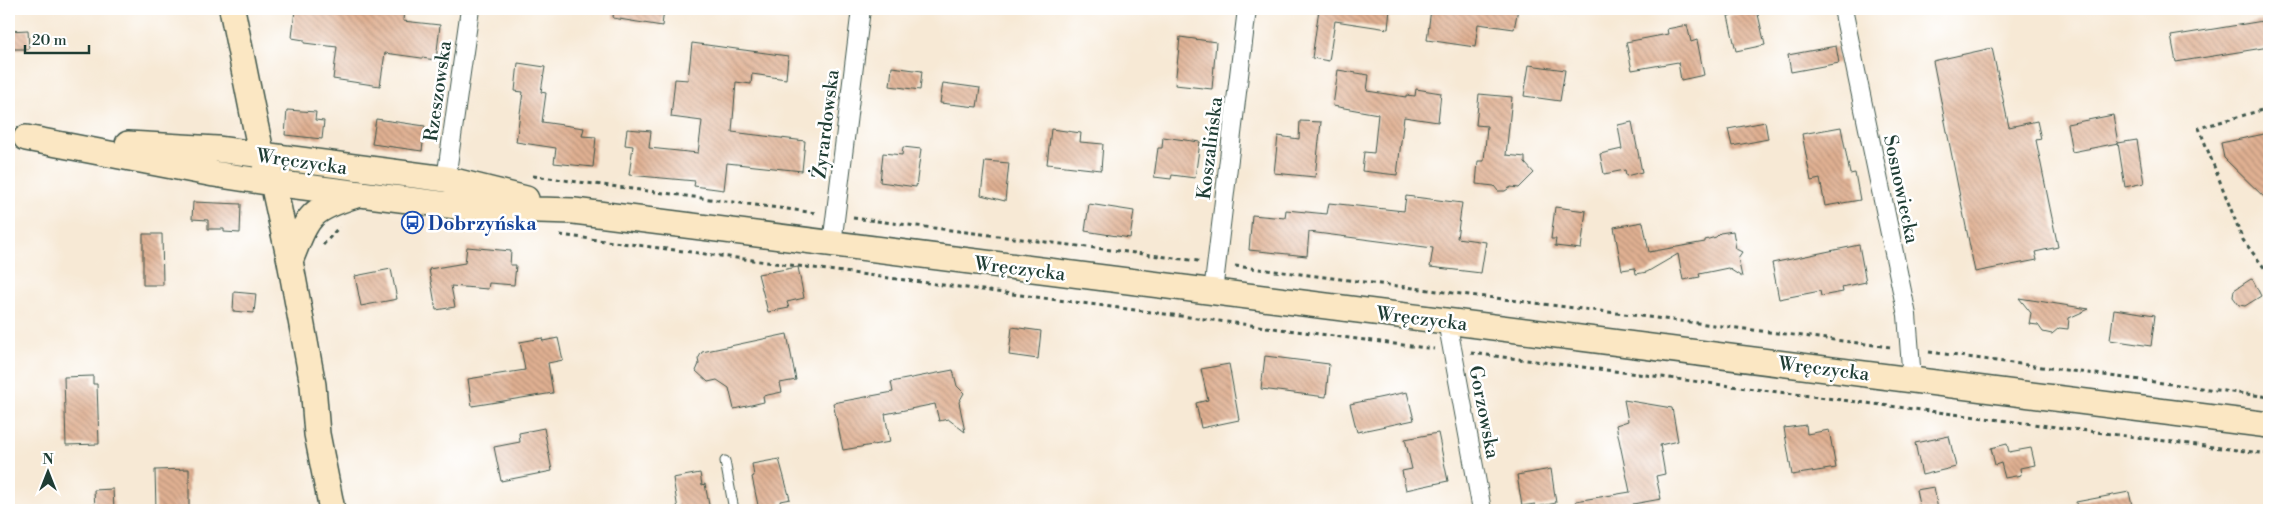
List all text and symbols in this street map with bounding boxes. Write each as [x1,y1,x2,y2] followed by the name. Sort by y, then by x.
[25,22,89,54] scale bar
[32,31,67,50] text: 20 m
[419,39,457,143] street label: Rzeszowska
[806,68,845,180] street label: Żyrardowska
[1192,95,1228,201] street label: Koszalińska
[1878,133,1924,246] street label: Sosnowiecka
[254,144,349,180] street label: Wręczycka
[400,211,424,235] bus stop icon: Dobrzyńska
[428,212,537,236] place label: Dobrzyńska
[972,251,1067,287] street label: Wręczycka
[1374,301,1469,337] street label: Wręczycka
[1776,351,1871,387] street label: Wręczycka
[1463,364,1505,461] street label: Gorzowska
[22,446,72,496] north arrow
[42,451,54,469] text: N

